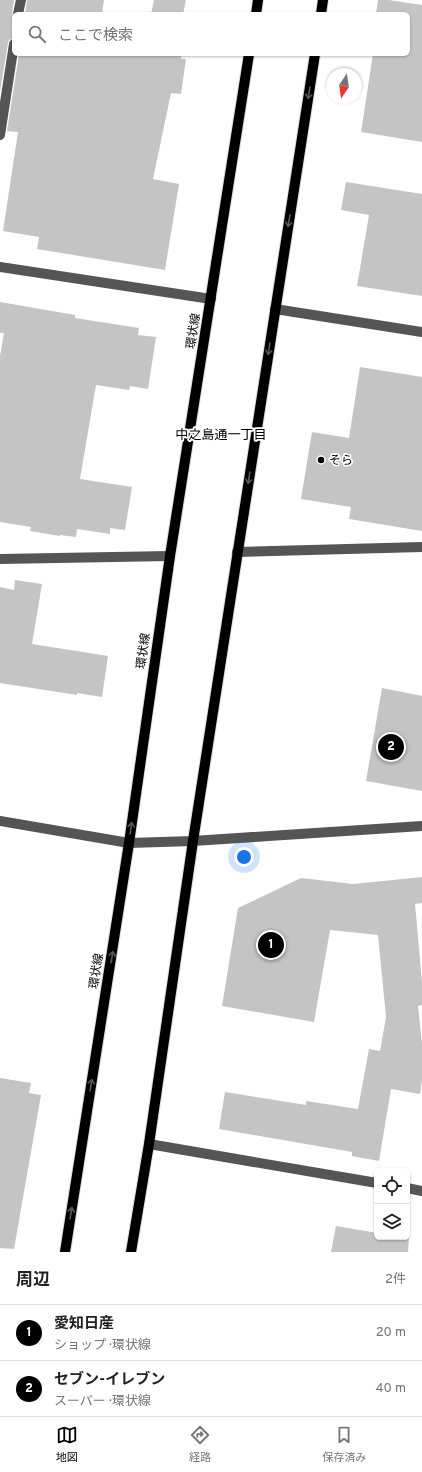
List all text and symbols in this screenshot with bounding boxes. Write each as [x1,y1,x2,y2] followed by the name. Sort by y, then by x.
[12,12,410,56] search box
[26,23,48,45] icon: search
[58,27,133,46] text: ここで検索
[326,68,362,104] north arrow
[305,86,313,99] one-way arrow
[285,214,293,227] one-way arrow
[183,312,205,350] street label: 環状線
[265,343,273,356] one-way arrow
[175,428,267,444] district label: 中之島通一丁目
[329,453,353,469] place label: そら
[316,455,326,465] marker: そら
[245,471,253,484] one-way arrow
[134,632,154,670] street label: 環状線
[378,732,404,762] pin: 2
[127,822,135,835] one-way arrow
[234,847,254,867] your location
[258,930,284,960] pin: 1
[108,951,116,964] one-way arrow
[86,952,108,990] street label: 環状線
[87,1079,95,1092] one-way arrow
[374,1168,410,1240] map controls
[374,1168,410,1204] button: locate
[374,1204,410,1240] button: layers
[67,1207,75,1220] one-way arrow
[16,1270,50,1292] text: 周辺
[385,1272,406,1288] text: 2件
[54,1315,114,1334] text: 愛知日産
[26,1325,32,1341] text: 1
[376,1325,406,1341] text: 20 m
[54,1338,151,1354] text: ショップ · 環状線
[54,1371,165,1390] text: セブン-イレブン
[25,1381,33,1397] text: 2
[376,1381,406,1397] text: 40 m
[54,1394,151,1410] text: スーパー · 環状線
[56,1424,78,1465] tab: 地図
[189,1424,211,1465] tab: 経路
[322,1424,366,1465] tab: 保存済み

